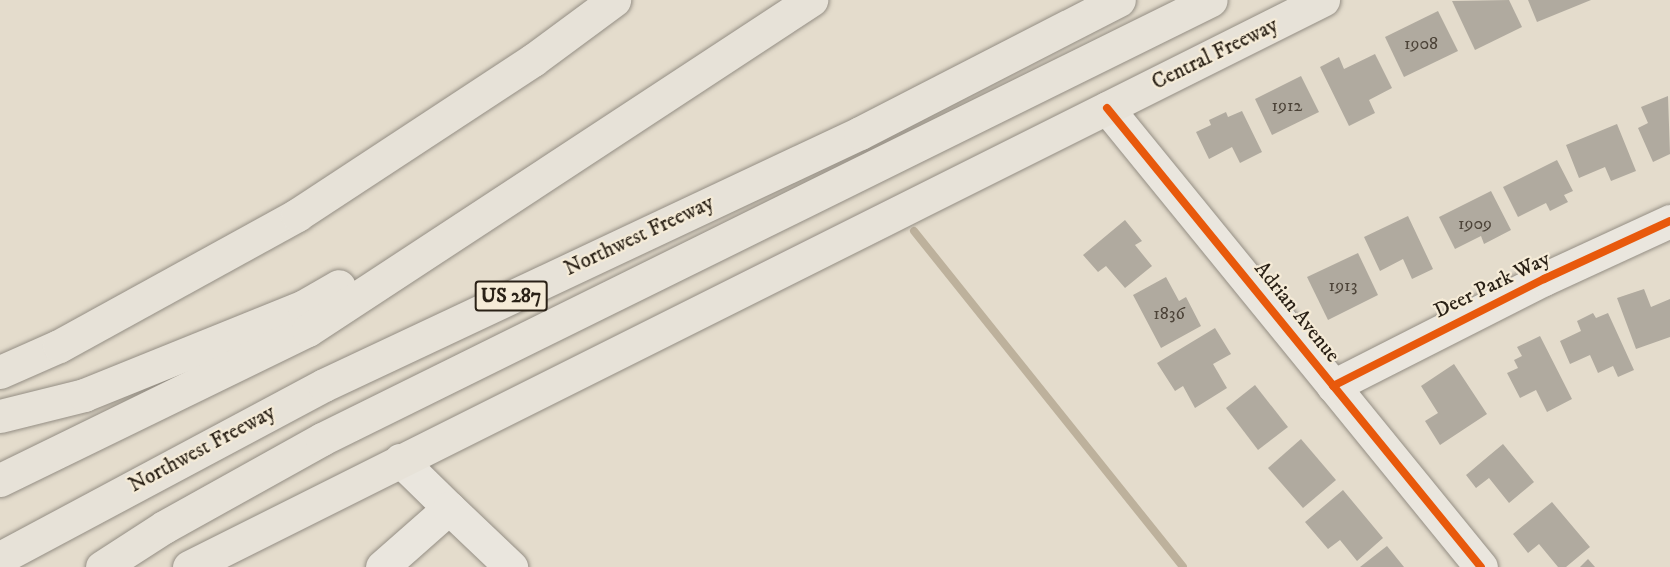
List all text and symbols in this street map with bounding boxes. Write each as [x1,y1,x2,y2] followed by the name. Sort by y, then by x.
[1148,13,1282,95] street label: Central Freeway
[1404,33,1438,55] house number: 1908
[1272,95,1302,117] house number: 1912
[560,190,718,282] street label: Northwest Freeway
[1458,213,1492,235] house number: 1909
[1430,246,1554,324] street label: Deer Park Way
[1249,257,1345,367] street label: Adrian Avenue
[1329,275,1357,297] house number: 1913
[474,279,548,313] road number: US 287
[1153,303,1185,325] house number: 1836
[125,400,279,498] street label: Northwest Freeway

